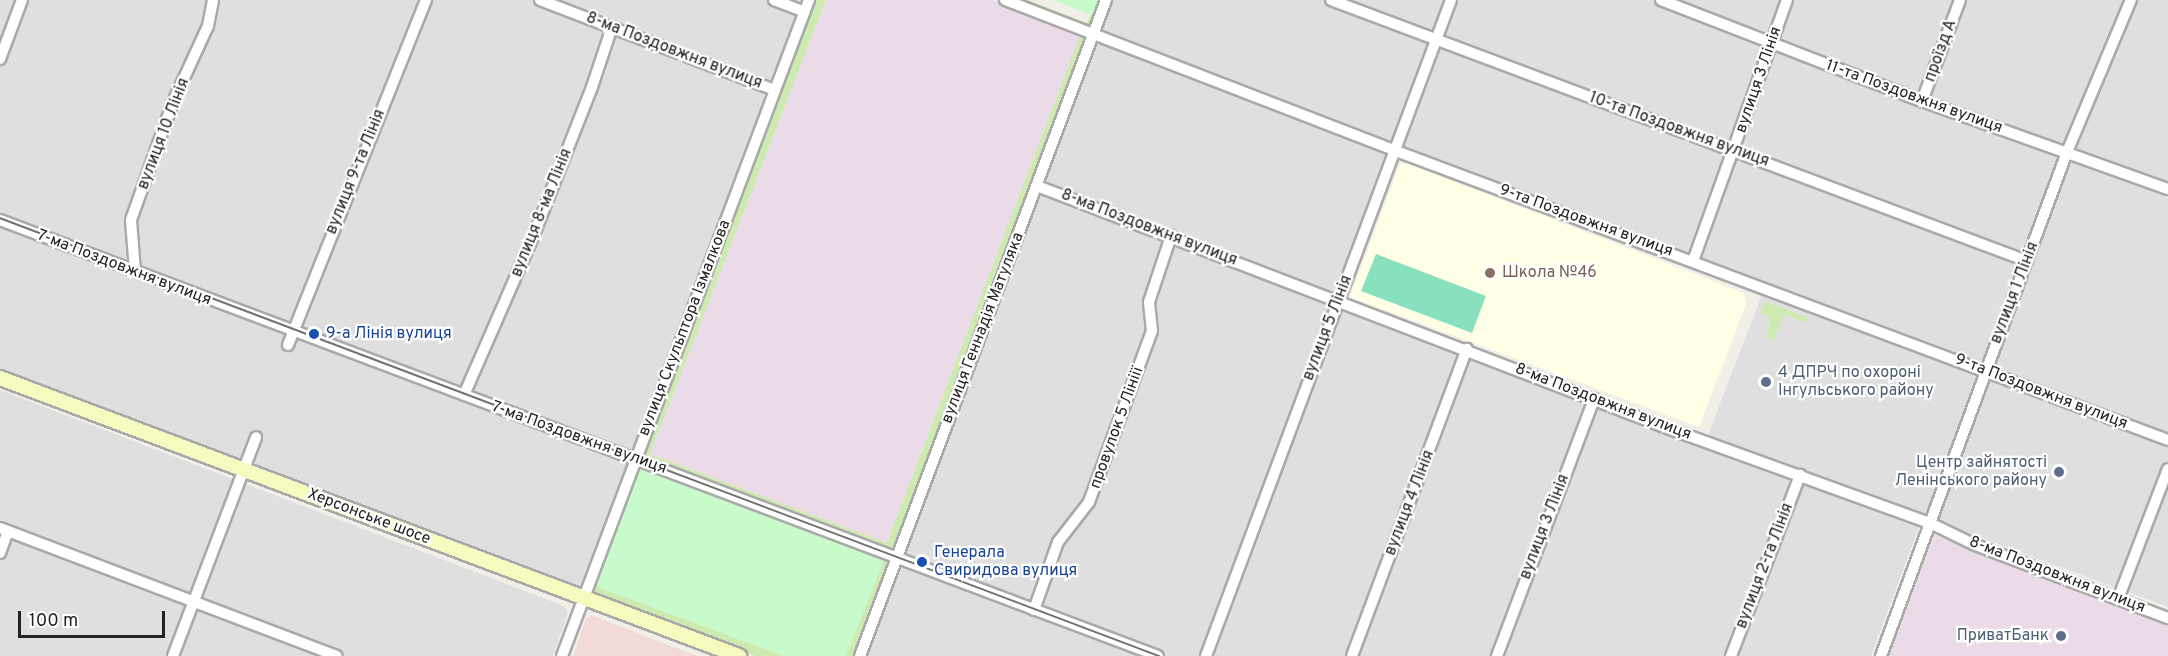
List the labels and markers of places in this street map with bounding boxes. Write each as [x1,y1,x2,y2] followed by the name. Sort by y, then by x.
[1502,263,1597,283] place label: Школа №46
[1483,266,1497,280] marker: Школа №46
[326,324,452,344] place label: 9-а Лінія вулиця
[307,327,321,341] marker: 9-а Лінія вулиця
[1778,363,1934,401] place label: 4 ДПРЧ по охороні Інгульського району
[1759,375,1773,389] marker: 4 ДПРЧ по охороні Інгульського району
[1895,453,2047,491] place label: Центр зайнятості Ленінського району
[2052,465,2066,479] marker: Центр зайнятості Ленінського району
[934,543,1077,581] place label: Генерала Свиридова вулиця
[915,555,929,569] marker: Генерала Свиридова вулиця
[1957,626,2049,646] place label: ПриватБанк
[2054,629,2068,643] marker: ПриватБанк

